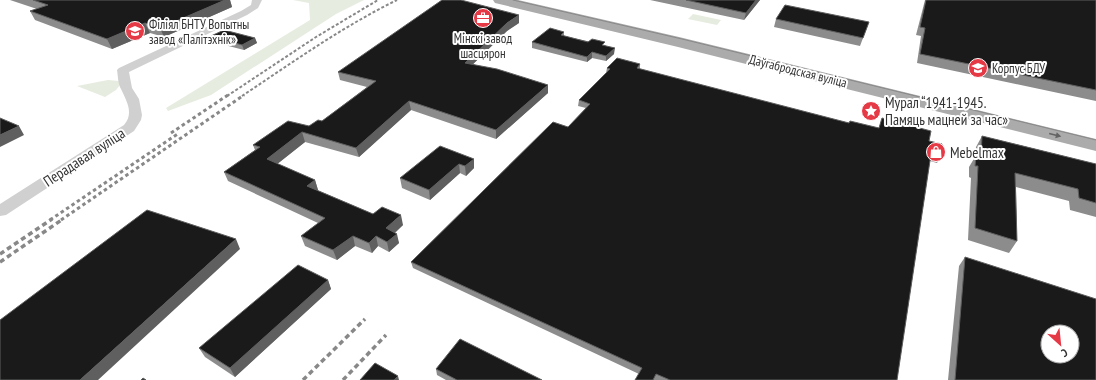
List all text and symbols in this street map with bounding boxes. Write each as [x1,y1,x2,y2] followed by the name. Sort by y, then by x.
[472,7,494,29] office icon: Мінскі завод шасцярон
[149,16,249,48] place label: Філіял БНТУ Вопытны завод «Палітэхнік»
[124,20,146,42] school or university icon: Філіял БНТУ Вопытны завод «Палітэхнік»
[454,30,512,62] place label: Мінскі завод шасцярон
[747,51,849,91] street label: Даўгабродская вуліца
[967,57,989,79] school or university icon: Корпус БДУ
[992,60,1045,77] place label: Корпус БДУ
[885,93,1008,129] place label: Мурал “1941-1945. Памяць мацней за час»
[860,100,882,122] place icon: Мурал “1941-1945. Памяць мацней за час»
[40,124,128,190] street label: Перадавая вуліца
[1049,132,1061,138] one-way arrow
[925,141,947,163] shop icon: Mebelmax
[950,143,1004,162] place label: Mebelmax
[1040,324,1080,364] north arrow
[1059,346,1070,360] text: С

